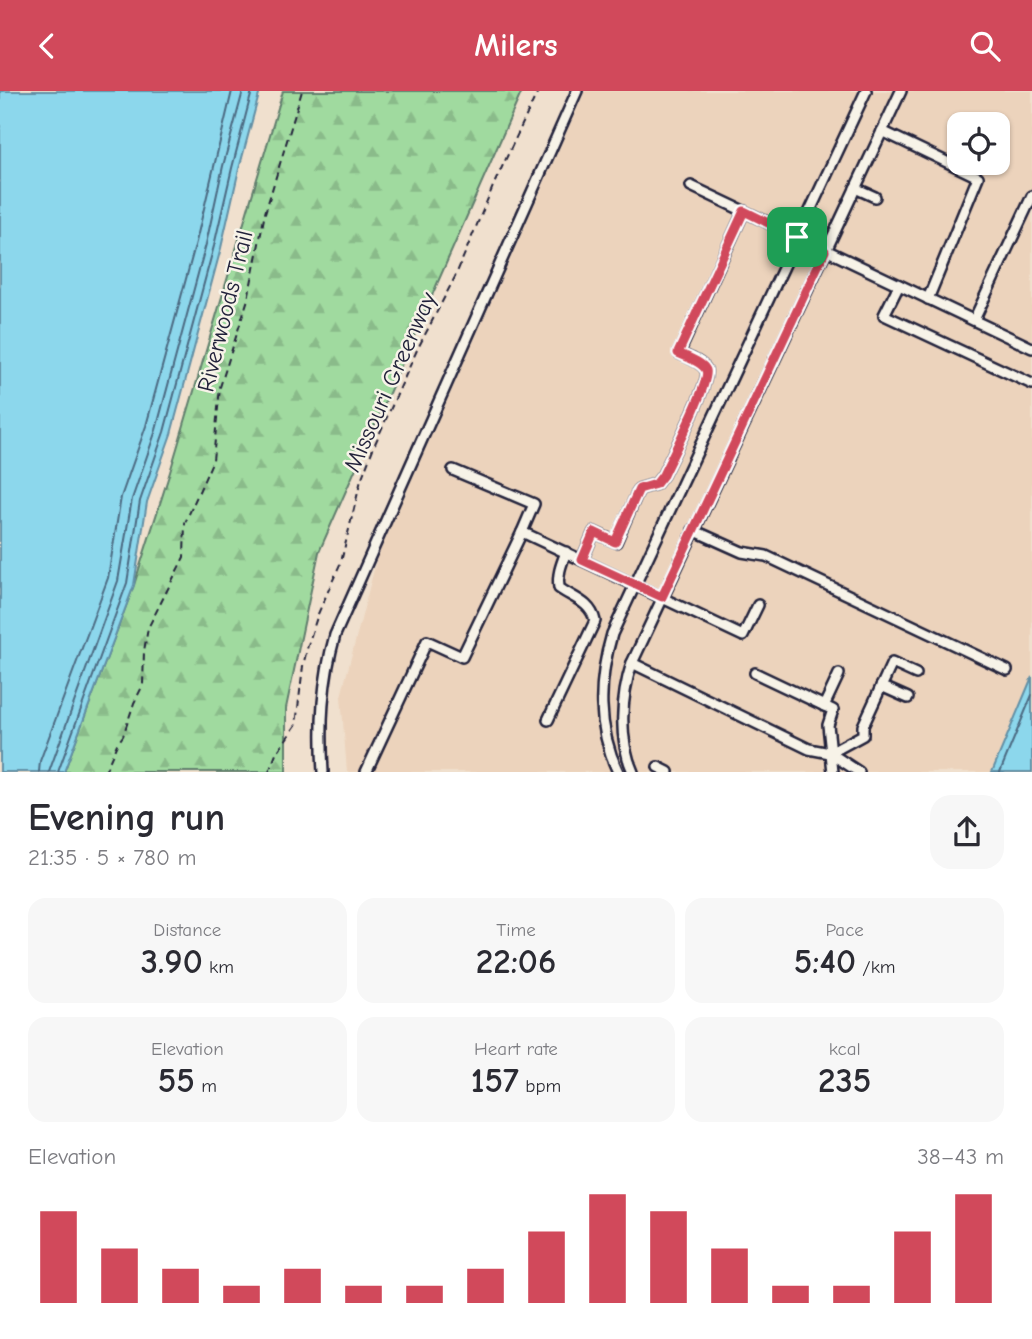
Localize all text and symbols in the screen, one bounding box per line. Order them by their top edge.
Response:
icon: back [28,27,66,65]
text: Milers [474,27,558,64]
icon: search [966,27,1004,65]
map controls [947,112,1010,175]
button: locate [947,112,1010,175]
pin [767,207,827,267]
icon: arrive [778,218,816,256]
street label: Riverwoods Trail [191,227,259,395]
street label: Missouri Greenway [338,287,442,476]
button: share [930,795,1004,869]
text: Evening run [28,796,225,840]
text: 21:35 · 5 × 780 m [28,844,197,871]
text: Distance [153,919,221,941]
text: Time [496,919,536,941]
text: Pace [825,919,864,941]
text: 3.90 [141,941,203,982]
text: 22:06 [476,941,556,982]
text: 5:40 [794,941,856,982]
text: km [203,956,234,978]
text: /km [856,956,896,978]
text: Elevation [151,1038,224,1060]
text: Heart rate [474,1038,558,1060]
text: kcal [829,1038,861,1060]
text: 55 [158,1060,195,1101]
text: 157 [471,1060,519,1101]
text: 235 [818,1060,871,1101]
text: m [195,1075,217,1097]
text: bpm [519,1075,561,1097]
text: Elevation [28,1143,116,1170]
text: 38–43 m [917,1143,1004,1170]

